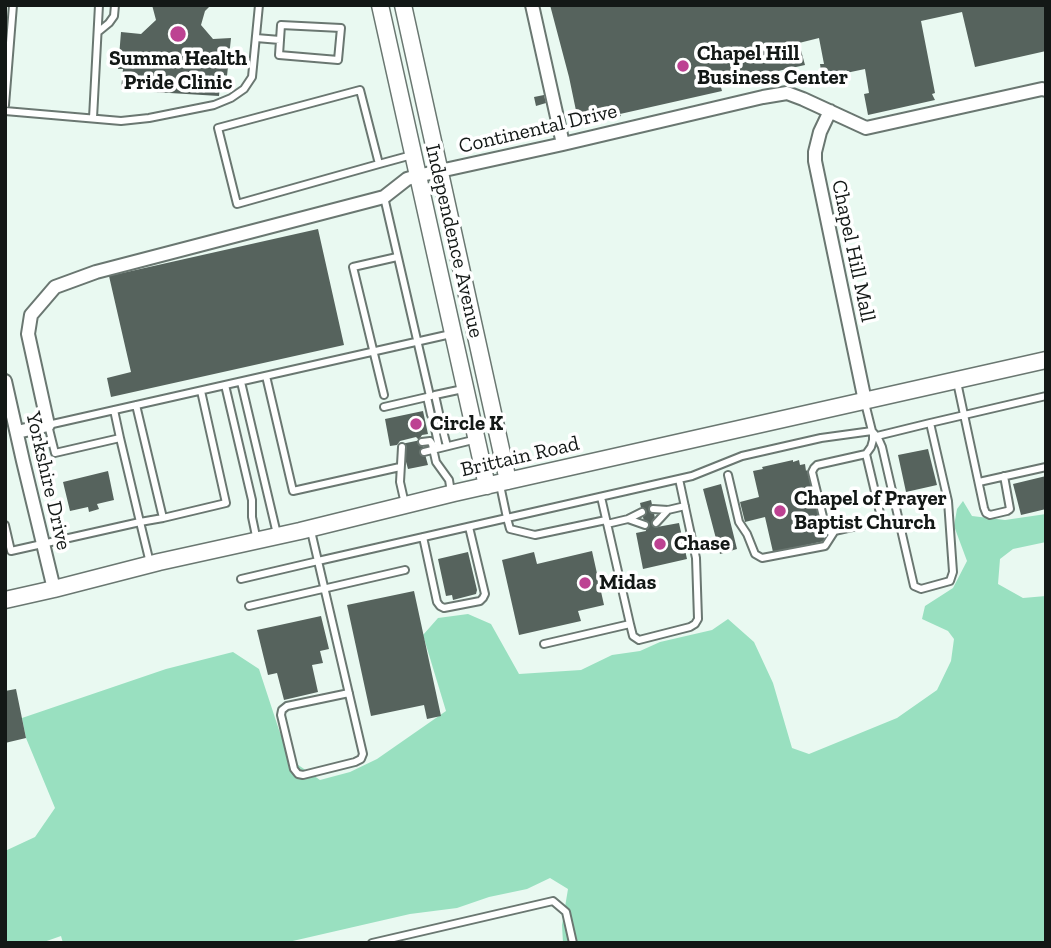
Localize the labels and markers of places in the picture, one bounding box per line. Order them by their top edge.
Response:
marker: Summa Health Pride Clinic [168,24,188,44]
place label: Chapel Hill Business Center [697,41,848,91]
place label: Summa Health Pride Clinic [109,46,247,96]
marker: Chapel Hill Business Center [675,58,691,74]
place label: Circle K [430,411,503,437]
marker: Circle K [408,416,424,432]
place label: Chapel of Prayer Baptist Church [794,486,947,536]
marker: Chapel of Prayer Baptist Church [772,503,788,519]
place label: Chase [674,531,730,557]
marker: Chase [652,536,668,552]
place label: Midas [599,570,656,596]
marker: Midas [577,575,593,591]

